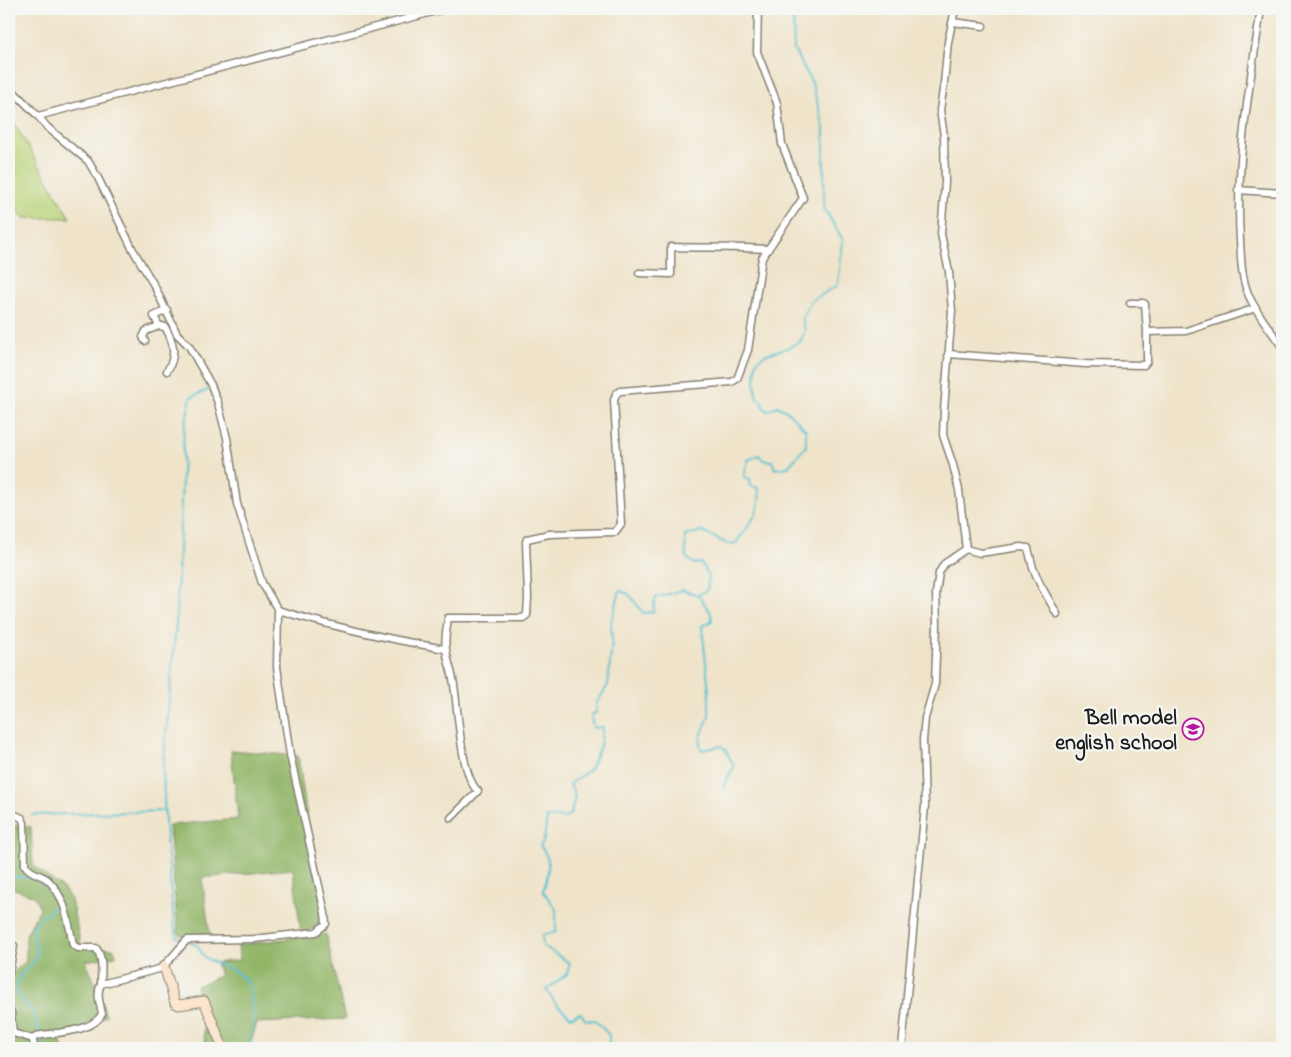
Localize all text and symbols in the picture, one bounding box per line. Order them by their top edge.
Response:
place label: Bell model english school [1055,703,1177,761]
school or university icon: Bell model english school [1181,717,1205,741]

